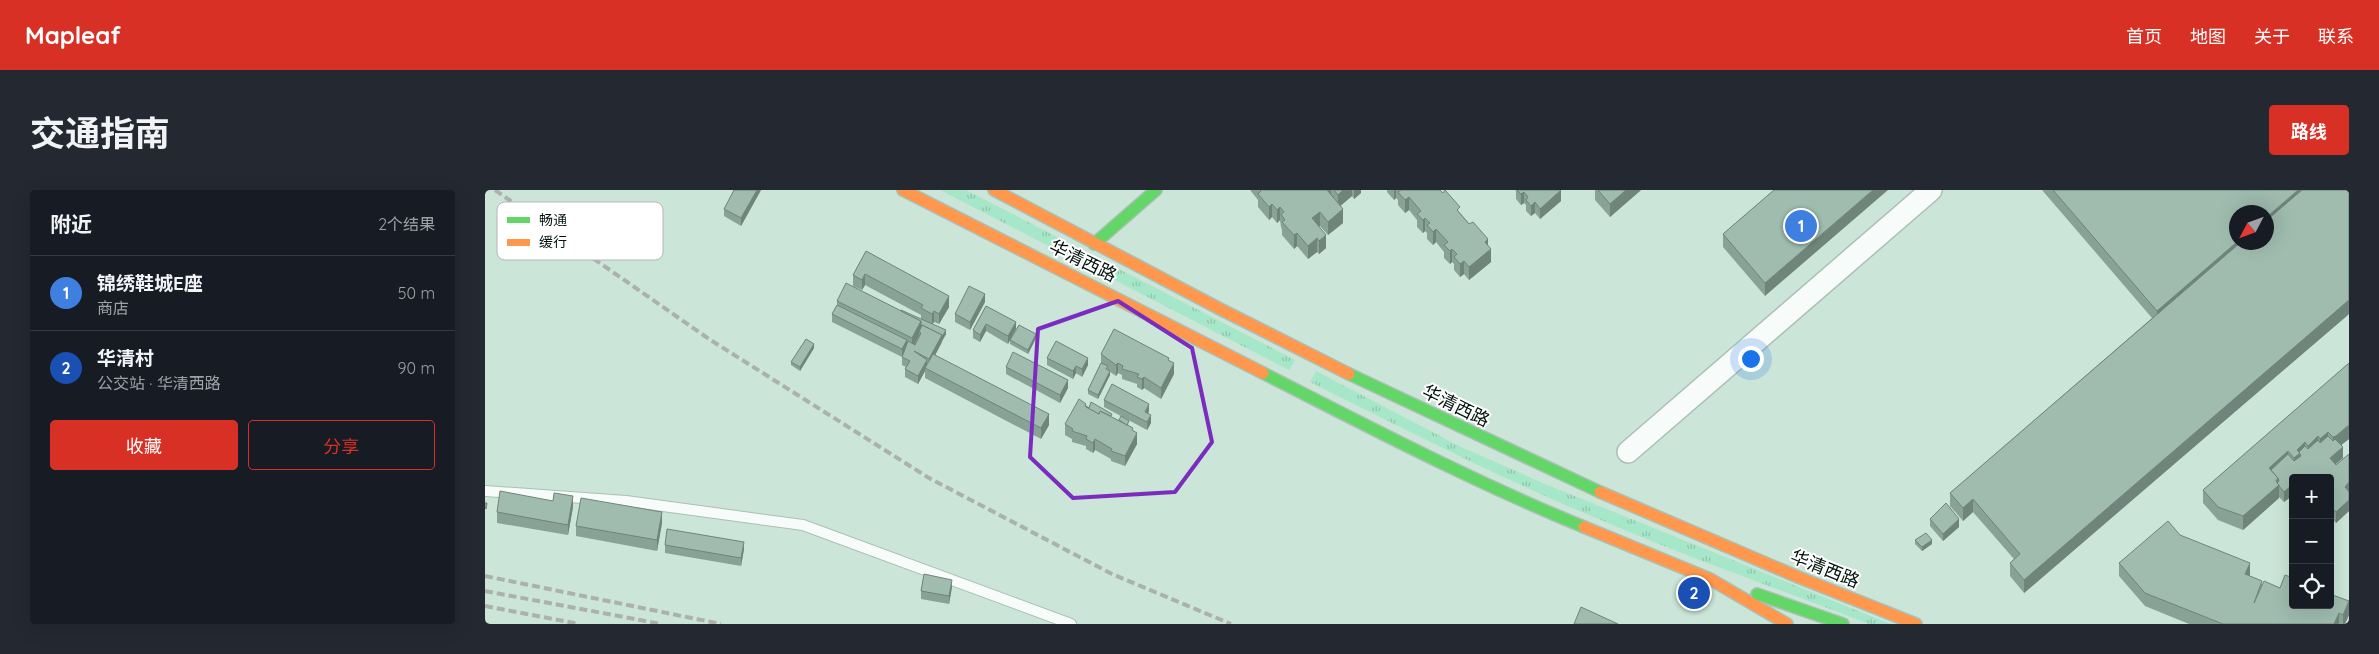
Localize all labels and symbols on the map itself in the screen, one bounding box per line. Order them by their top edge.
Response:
legend [497,202,663,260]
north arrow [2229,205,2274,250]
pin: 1 [1785,207,1817,245]
text: 畅通 [539,211,567,229]
text: 缓行 [539,233,567,251]
street label: 华清西路 [1046,234,1121,287]
your location [1738,346,1764,372]
street label: 华清西路 [1419,379,1494,432]
street label: 华清西路 [1788,544,1863,593]
pin: 2 [1678,574,1710,612]

